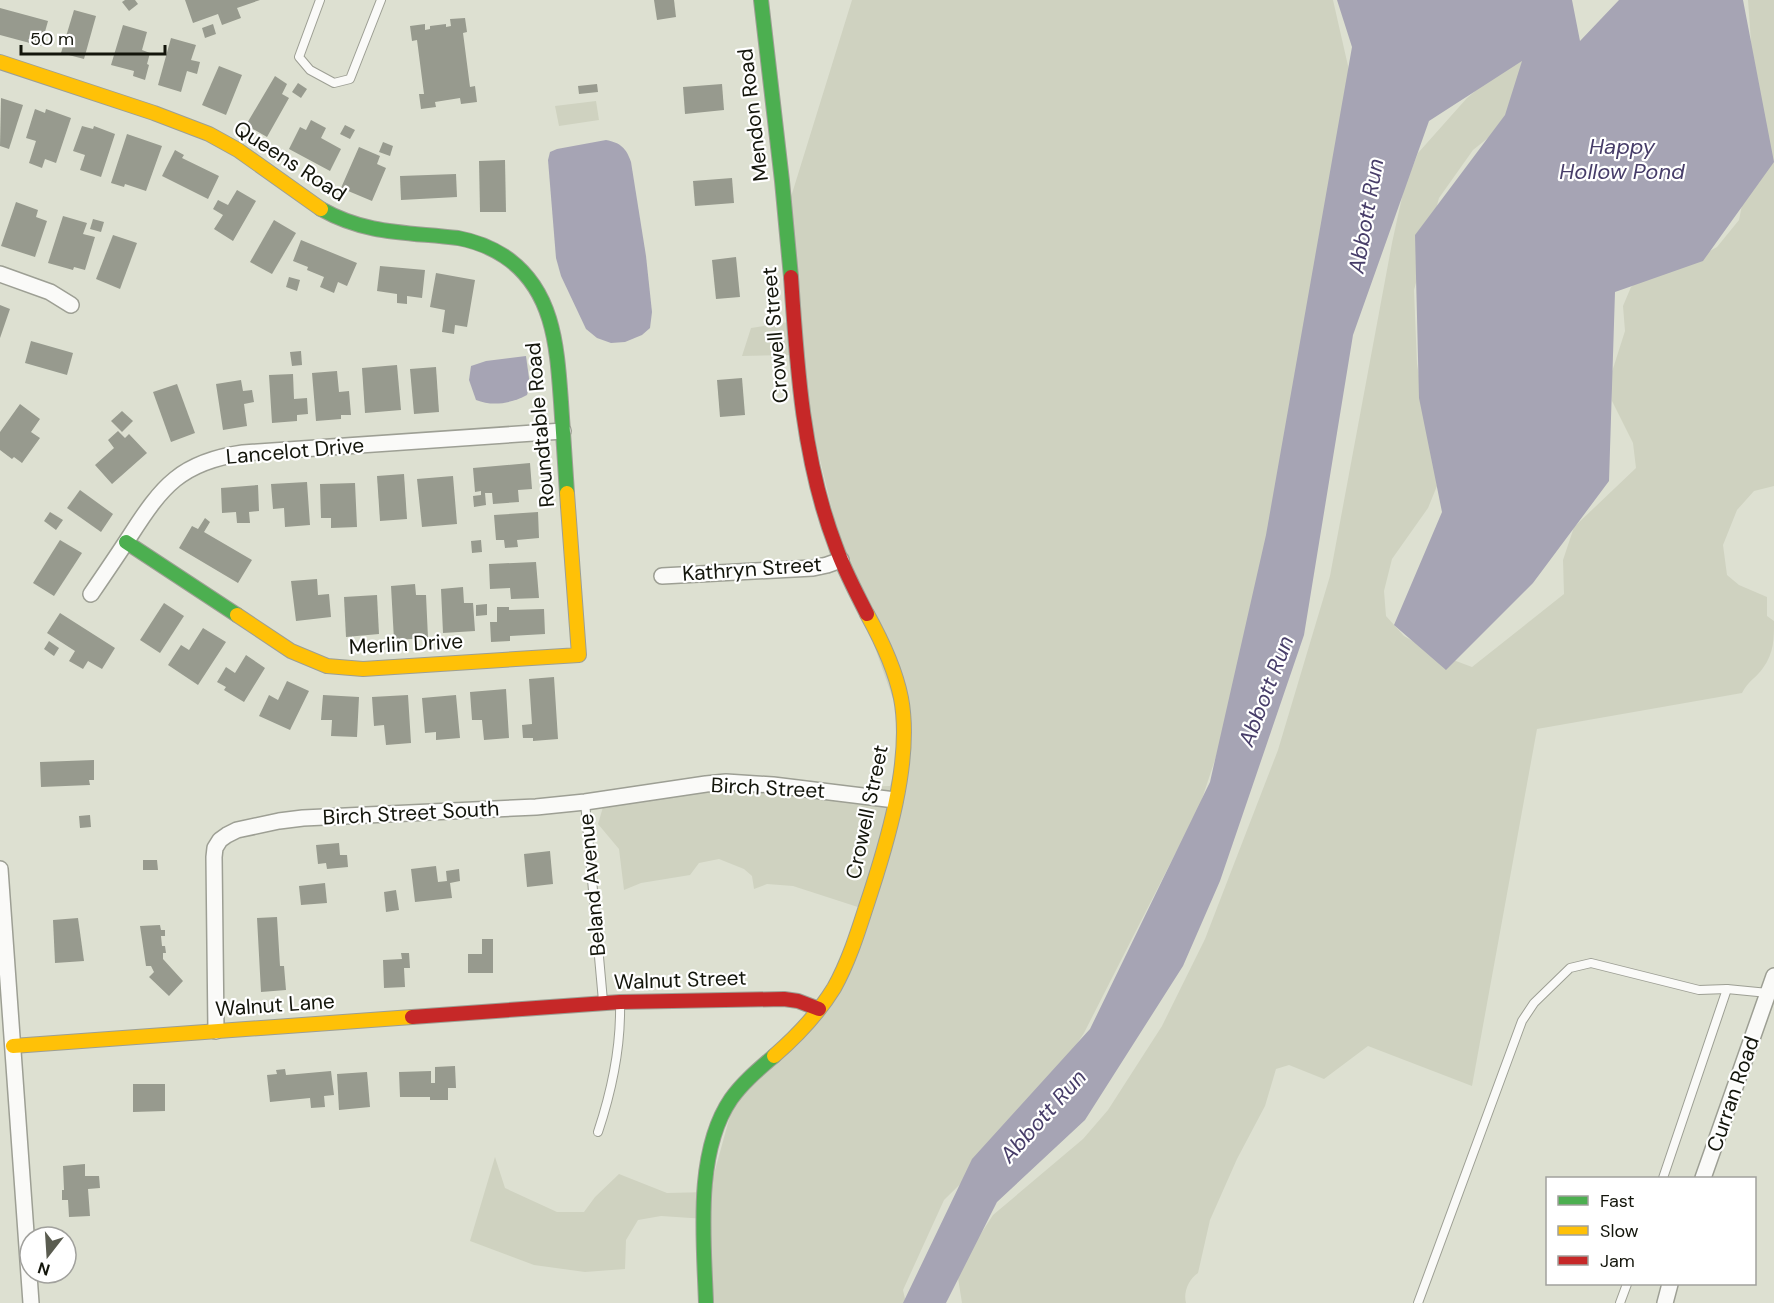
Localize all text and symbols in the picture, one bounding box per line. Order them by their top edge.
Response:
scale bar [21,18,165,56]
text: 50 m [30,27,74,51]
street label: Mendon Road [731,47,775,183]
street label: Queens Road [228,114,352,208]
water label: Happy Hollow Pond [1559,132,1685,186]
water label: Abbott Run [1341,156,1390,277]
street label: Crowell Street [755,266,795,404]
street label: Roundtable Road [519,341,561,509]
street label: Lancelot Drive [225,431,365,471]
street label: Kathryn Street [681,550,823,588]
street label: Merlin Drive [348,627,464,661]
water label: Abbott Run [1231,632,1300,751]
street label: Crowell Street [839,742,895,882]
street label: Birch Street [710,771,826,805]
street label: Birch Street South [322,794,500,832]
street label: Beland Avenue [572,813,612,957]
street label: Walnut Street [613,964,747,996]
street label: Walnut Lane [214,987,336,1023]
street label: Curran Road [1700,1032,1766,1156]
water label: Abbott Run [993,1063,1093,1170]
legend [1546,1177,1756,1285]
text: Fast [1600,1189,1635,1213]
text: Slow [1600,1219,1639,1243]
north arrow [18,1225,78,1285]
text: Jam [1600,1249,1635,1273]
text: N [35,1257,52,1281]

